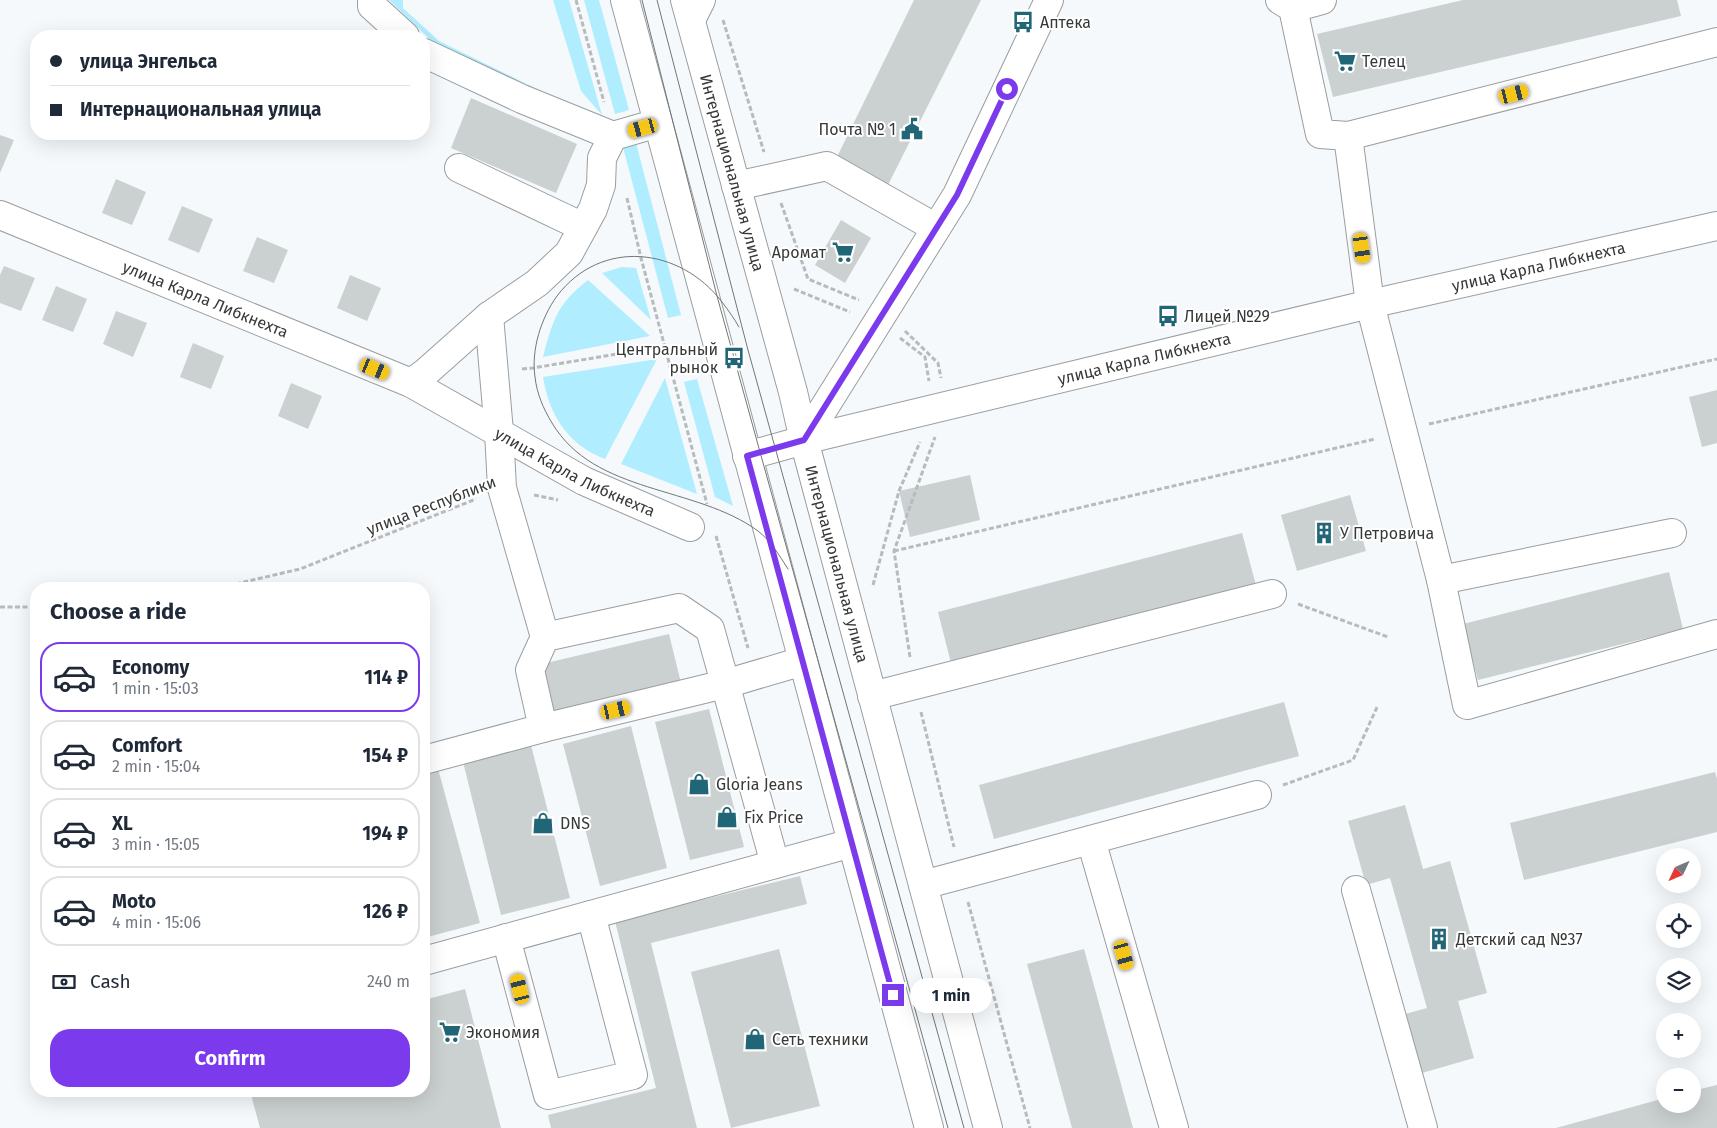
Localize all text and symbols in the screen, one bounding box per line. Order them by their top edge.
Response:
bus stop icon: Аптека [1010,9,1036,35]
place label: Аптека [1040,13,1091,32]
supermarket icon: Телец [1332,48,1358,74]
text: улица Энгельса [80,50,217,73]
place label: Телец [1362,52,1406,71]
street label: Интернациональная улица [696,72,768,273]
route start [996,78,1018,100]
car [1497,83,1530,105]
text: Интернациональная улица [80,98,321,121]
public building icon: Почта № 1 [899,116,925,142]
car [626,117,659,139]
place label: Почта № 1 [818,120,896,139]
car [1352,232,1371,264]
street label: улица Карла Либкнехта [1450,238,1627,295]
supermarket icon: Аромат [830,239,856,265]
place label: Аромат [772,243,827,262]
street label: улица Карла Либкнехта [120,257,291,342]
bus stop icon: Лицей №29 [1155,303,1181,329]
place label: Лицей №29 [1184,307,1270,326]
street label: улица Карла Либкнехта [1056,329,1233,389]
place label: Центральный рынок [616,340,719,377]
bus stop icon: Центральный рынок [721,345,747,371]
car [358,356,391,382]
street label: улица Карла Либкнехта [492,424,658,521]
street label: Интернациональная улица [801,463,872,665]
street label: улица Республики [364,472,499,539]
building icon: У Петровича [1311,520,1337,546]
place label: У Петровича [1340,524,1434,543]
text: Choose a ride [50,598,186,625]
icon: car [52,655,97,700]
text: Economy [112,656,189,679]
text: 114 ₽ [364,666,408,689]
text: 1 min · 15:03 [112,679,199,698]
car [599,699,632,721]
icon: car [52,733,97,778]
text: Comfort [112,734,182,757]
text: 154 ₽ [362,744,408,767]
text: 2 min · 15:04 [112,757,200,776]
shop icon: Gloria Jeans [686,771,712,797]
place label: Gloria Jeans [716,775,803,794]
shop icon: Fix Price [714,804,740,830]
place label: Fix Price [744,808,804,827]
shop icon: DNS [530,810,556,836]
icon: car [52,811,97,856]
text: XL [112,812,133,835]
place label: DNS [560,814,590,833]
text: 194 ₽ [362,822,408,845]
text: 3 min · 15:05 [112,835,200,854]
north arrow [1656,848,1701,892]
map controls [1656,848,1701,1113]
icon: car [52,889,97,934]
text: Moto [112,890,156,913]
text: 126 ₽ [363,900,408,923]
button: locate [1656,903,1701,948]
text: 4 min · 15:06 [112,913,201,932]
building icon: Детский сад №37 [1426,926,1452,952]
place label: Детский сад №37 [1455,930,1583,949]
car [1112,939,1135,971]
button: layers [1656,958,1701,1003]
icon: cash [50,968,78,996]
text: Cash [90,970,131,993]
text: 240 m [367,972,410,991]
car [509,973,530,1005]
callout: 1 min [910,978,993,1012]
route end [882,984,904,1006]
text: 1 min [932,986,970,1005]
button: + [1656,1013,1701,1058]
supermarket icon: Экономия [437,1019,463,1045]
place label: Экономия [466,1023,540,1042]
shop icon: Сеть техники [742,1026,768,1052]
button: Confirm [50,1029,410,1087]
place label: Сеть техники [772,1030,869,1049]
button: − [1656,1068,1701,1113]

